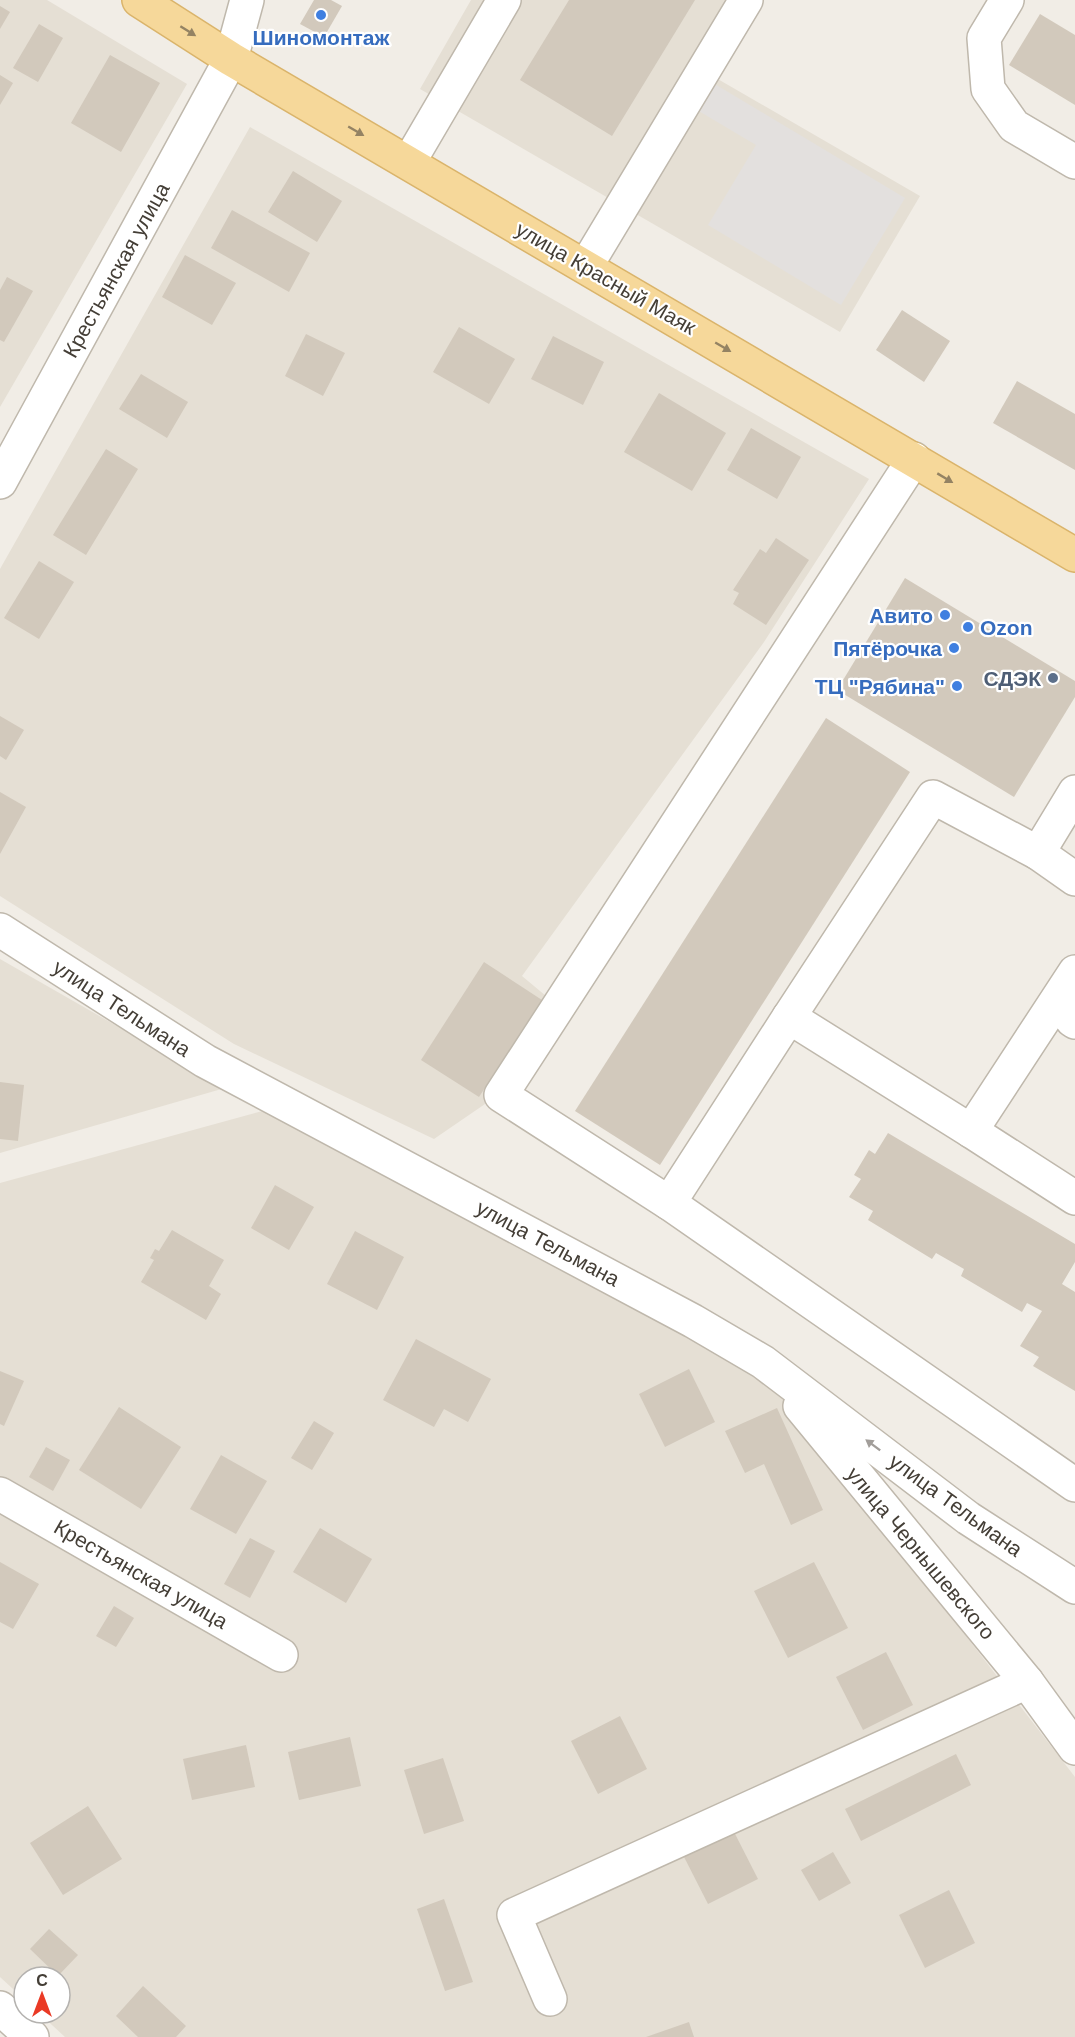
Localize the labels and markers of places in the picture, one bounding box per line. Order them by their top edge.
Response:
marker: Шиномонтаж [314,8,328,22]
place label: Шиномонтаж [253,26,391,49]
place label: Авито [869,604,933,627]
marker: Авито [938,608,952,622]
place label: Ozon [980,616,1033,639]
marker: Ozon [961,620,975,634]
place label: Пятёрочка [833,637,942,660]
marker: Пятёрочка [947,641,961,655]
place label: СДЭК [983,667,1041,690]
marker: СДЭК [1046,671,1060,685]
place label: ТЦ "Рябина" [815,675,945,698]
marker: ТЦ "Рябина" [950,679,964,693]

